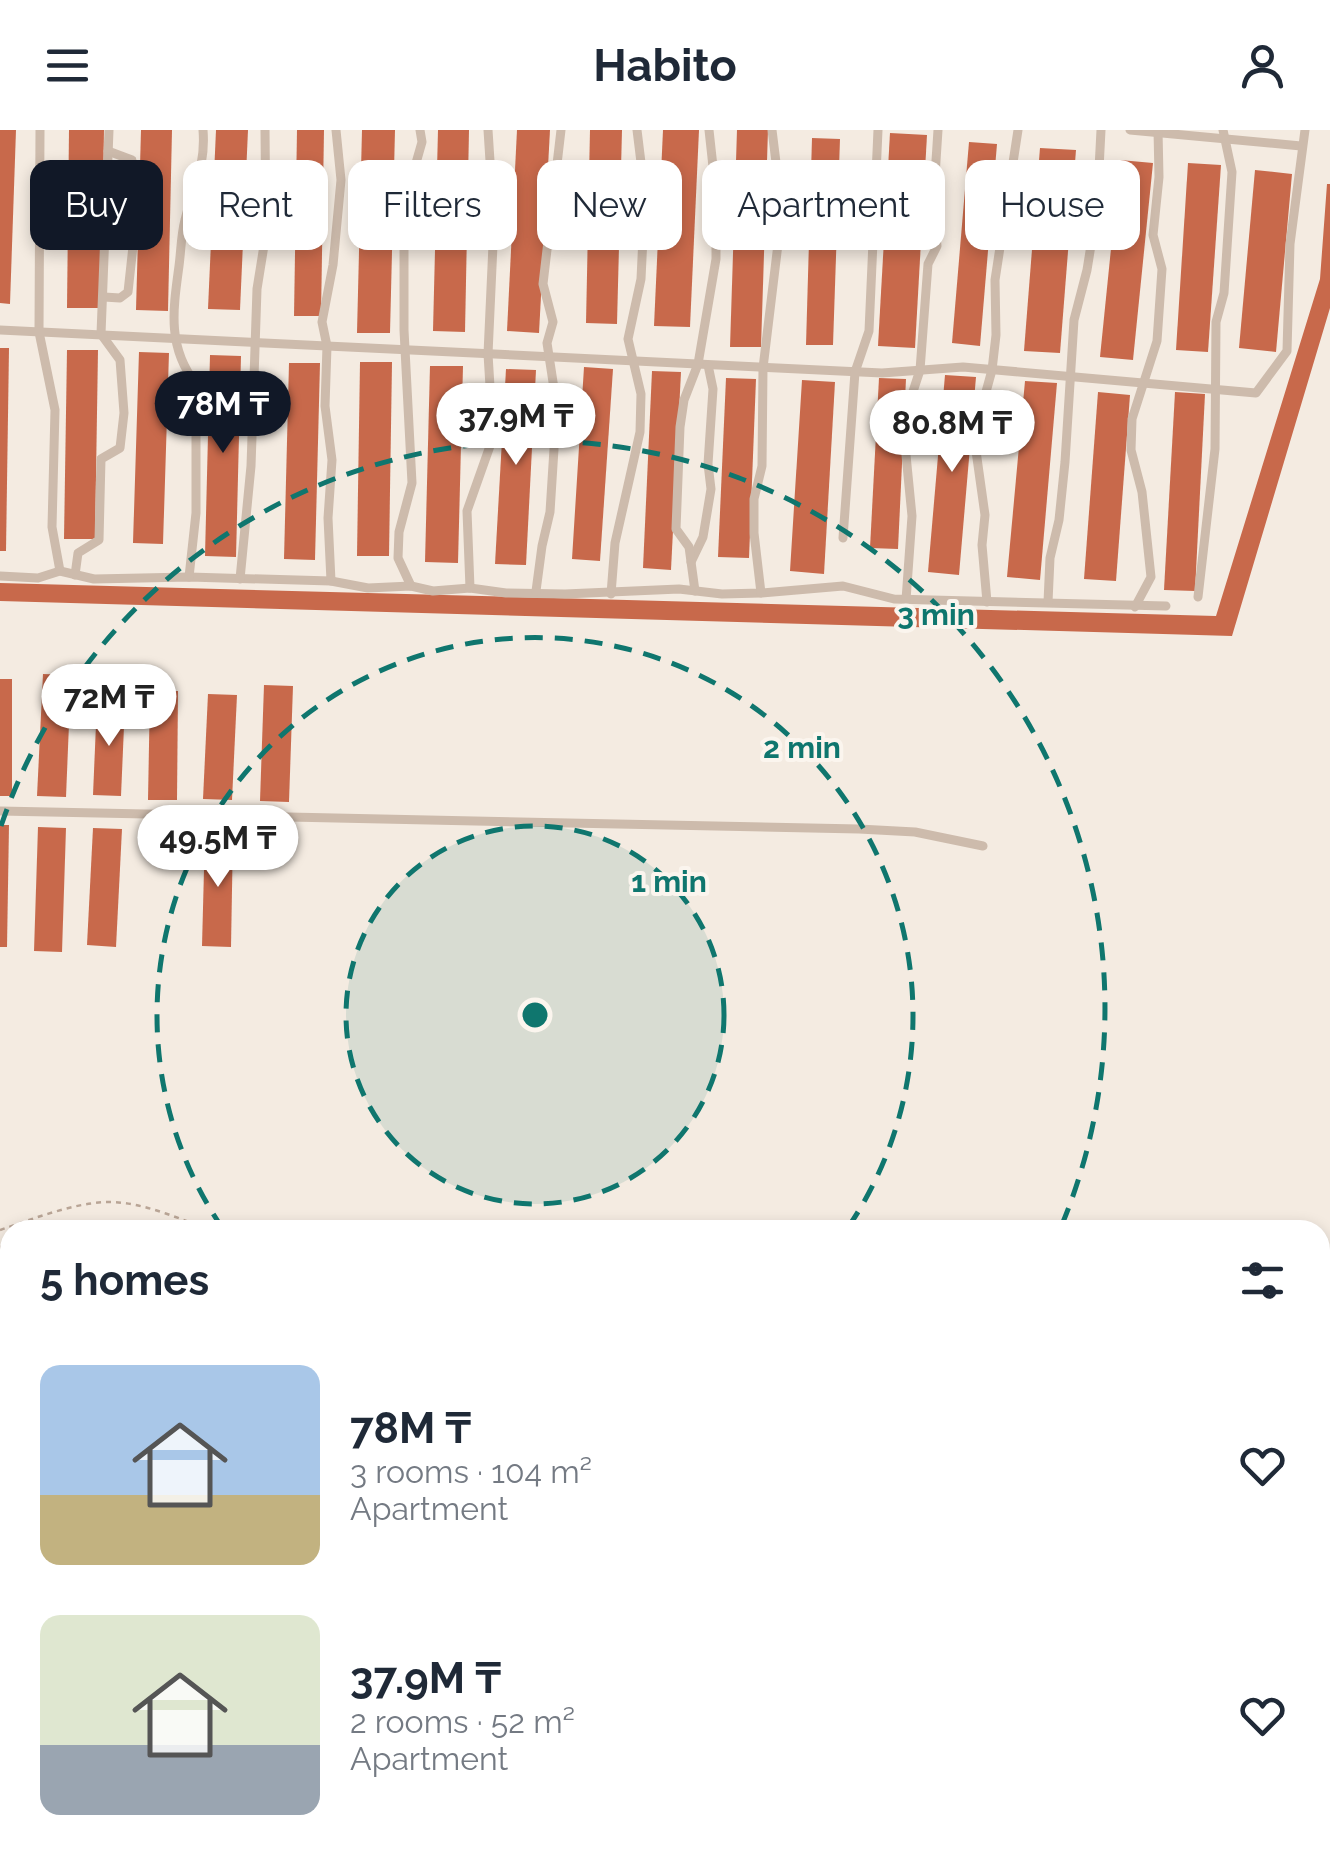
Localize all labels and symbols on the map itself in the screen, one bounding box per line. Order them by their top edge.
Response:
pin: 78M ₸ [153,371,293,456]
pin: 37.9M ₸ [424,383,608,468]
pin: 80.8M ₸ [860,390,1044,475]
text: 3 min [897,597,975,632]
pin: 72M ₸ [39,664,179,749]
text: 2 min [763,730,841,765]
pin: 49.5M ₸ [126,805,310,890]
text: 1 min [631,864,707,899]
centre of rings [517,997,553,1033]

